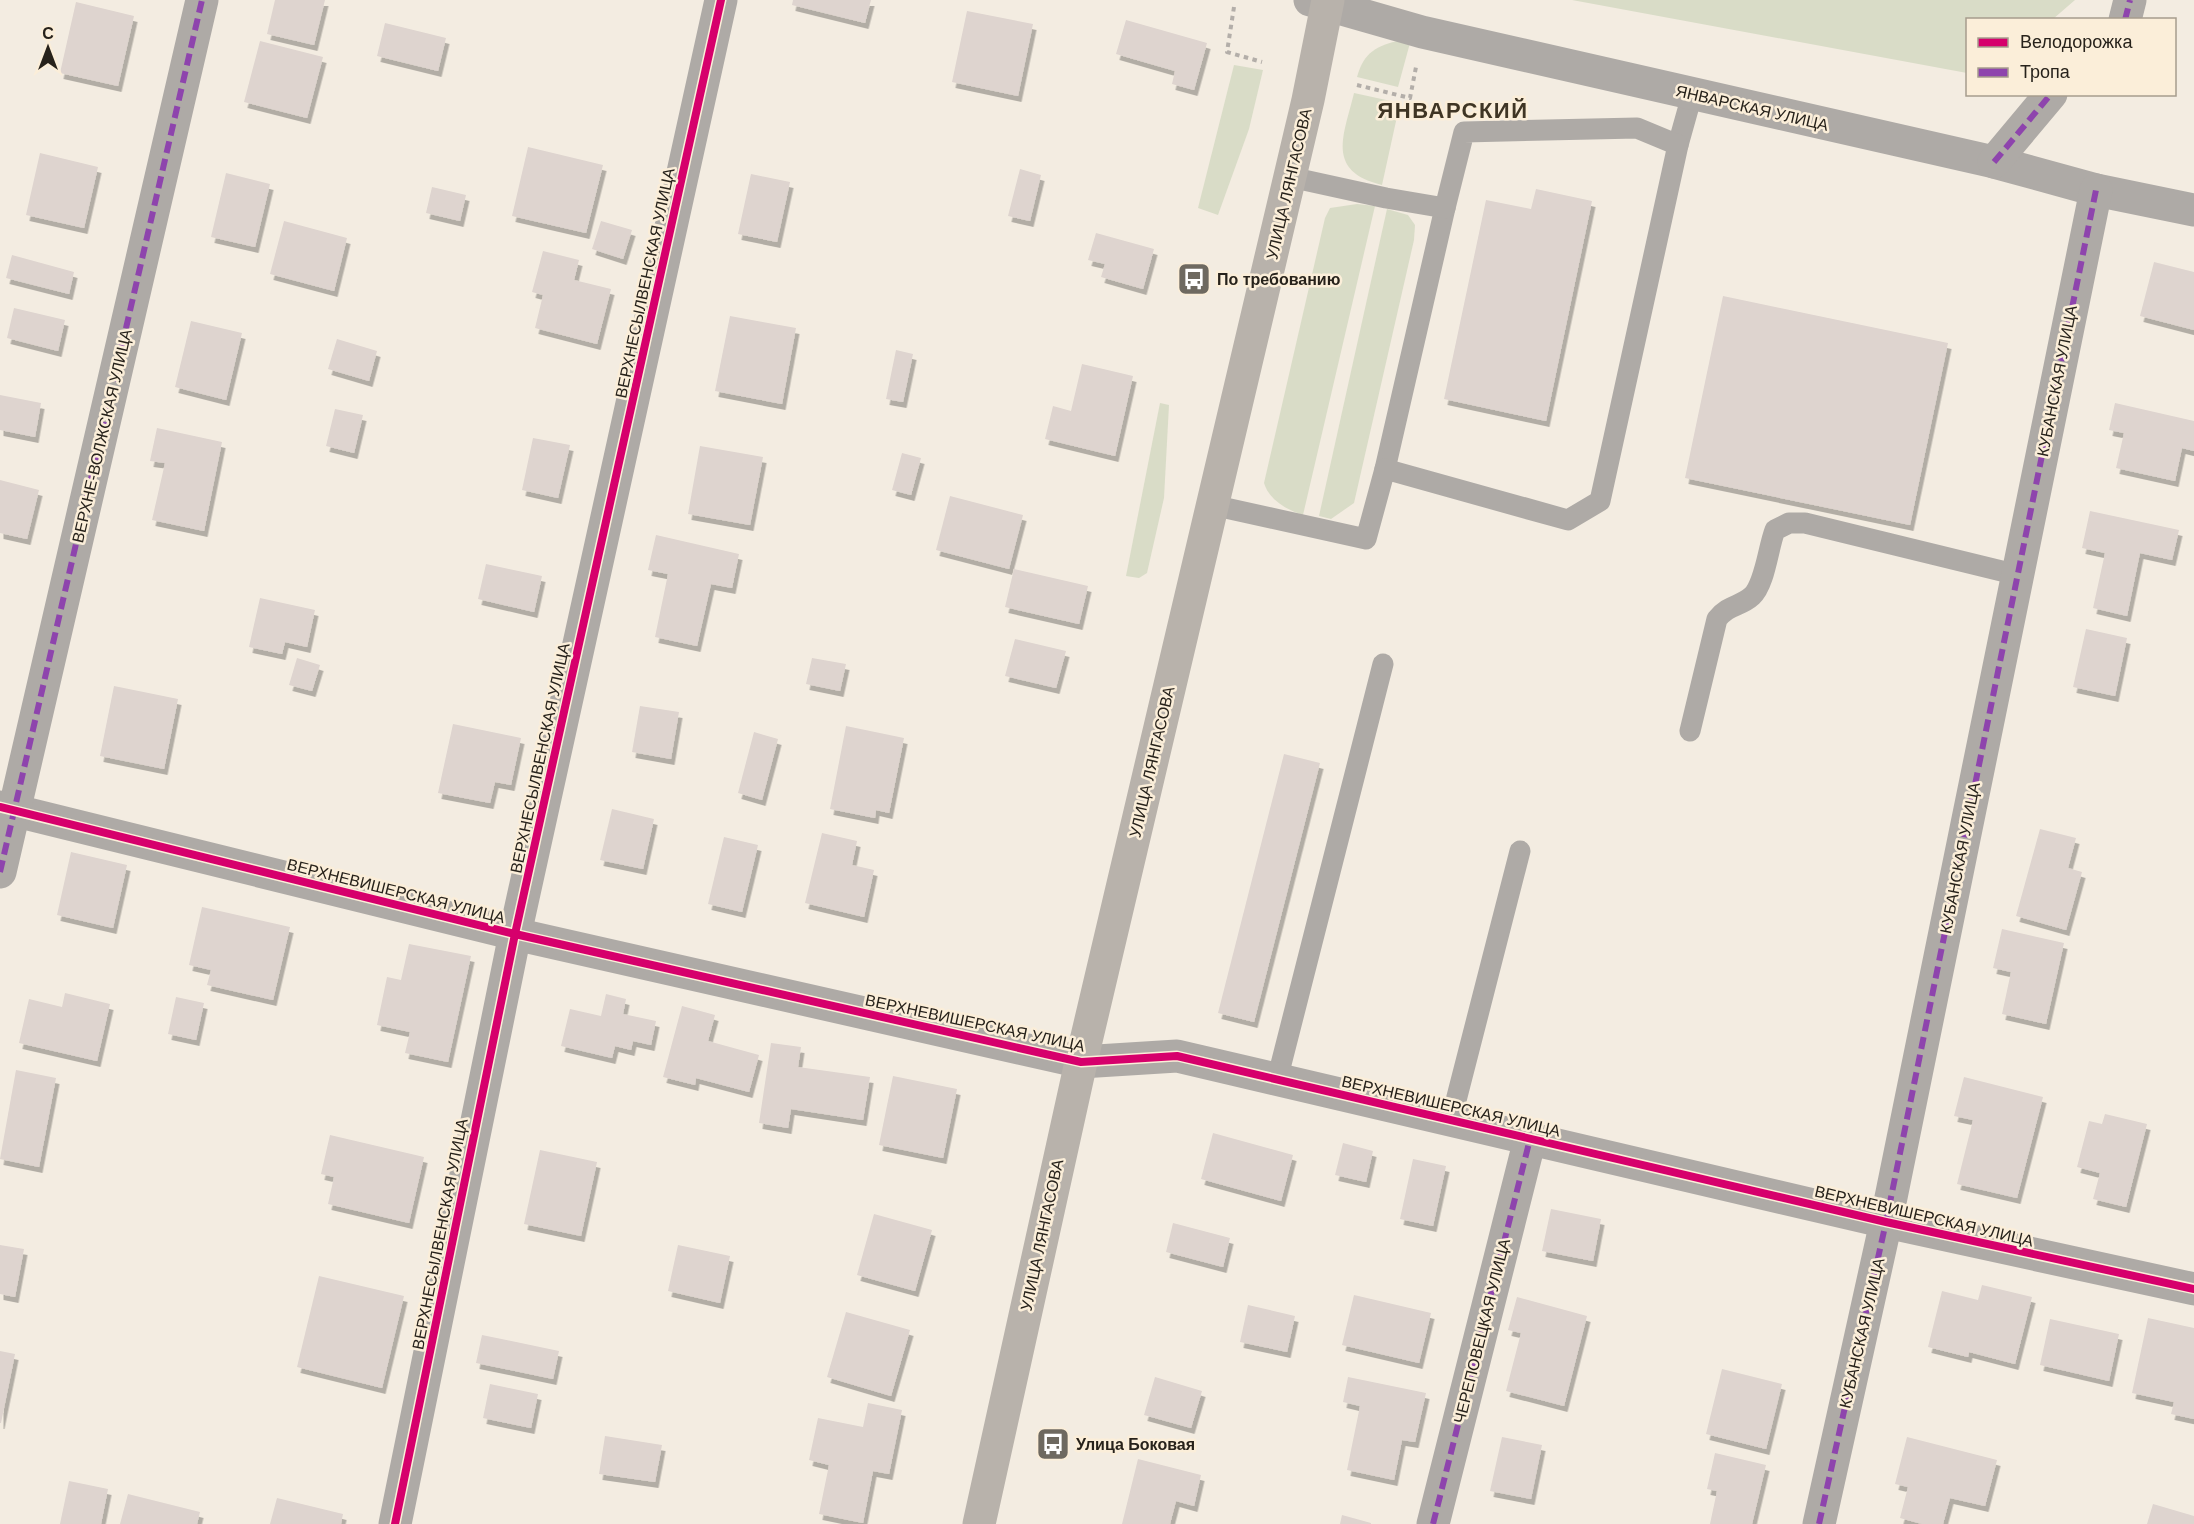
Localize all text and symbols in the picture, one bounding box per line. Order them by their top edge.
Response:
north arrow [18,18,78,78]
legend [1966,18,2176,96]
text: С [42,25,54,42]
text: Велодорожка [2020,32,2133,52]
text: Тропа [2020,62,2071,82]
street label: ЯНВАРСКАЯ УЛИЦА [1674,82,1830,134]
district label: ЯНВАРСКИЙ [1378,98,1528,123]
street label: УЛИЦА ЛЯНГАСОВА [1263,106,1315,261]
street label: ВЕРХНЕСЫЛВЕНСКАЯ УЛИЦА [612,166,678,400]
bus stop icon: По требованию [1176,261,1212,297]
place label: По требованию [1217,271,1341,288]
street label: КУБАНСКАЯ УЛИЦА [2034,304,2080,458]
street label: ВЕРХНЕ-ВОЛЖСКАЯ УЛИЦА [69,327,135,544]
street label: ВЕРХНЕСЫЛВЕНСКАЯ УЛИЦА [507,641,573,875]
street label: УЛИЦА ЛЯНГАСОВА [1126,684,1178,839]
street label: КУБАНСКАЯ УЛИЦА [1937,781,1983,935]
street label: ВЕРХНЕВИШЕРСКАЯ УЛИЦА [285,856,507,926]
street label: ВЕРХНЕВИШЕРСКАЯ УЛИЦА [864,991,1087,1055]
street label: ВЕРХНЕВИШЕРСКАЯ УЛИЦА [1340,1073,1562,1140]
street label: ВЕРХНЕСЫЛВЕНСКАЯ УЛИЦА [409,1117,471,1351]
street label: УЛИЦА ЛЯНГАСОВА [1018,1157,1066,1312]
street label: ВЕРХНЕВИШЕРСКАЯ УЛИЦА [1813,1183,2035,1250]
street label: ЧЕРЕПОВЕЦКАЯ УЛИЦА [1451,1236,1513,1425]
street label: КУБАНСКАЯ УЛИЦА [1836,1256,1888,1410]
bus stop icon: Улица Боковая [1035,1426,1071,1462]
place label: Улица Боковая [1076,1436,1195,1453]

